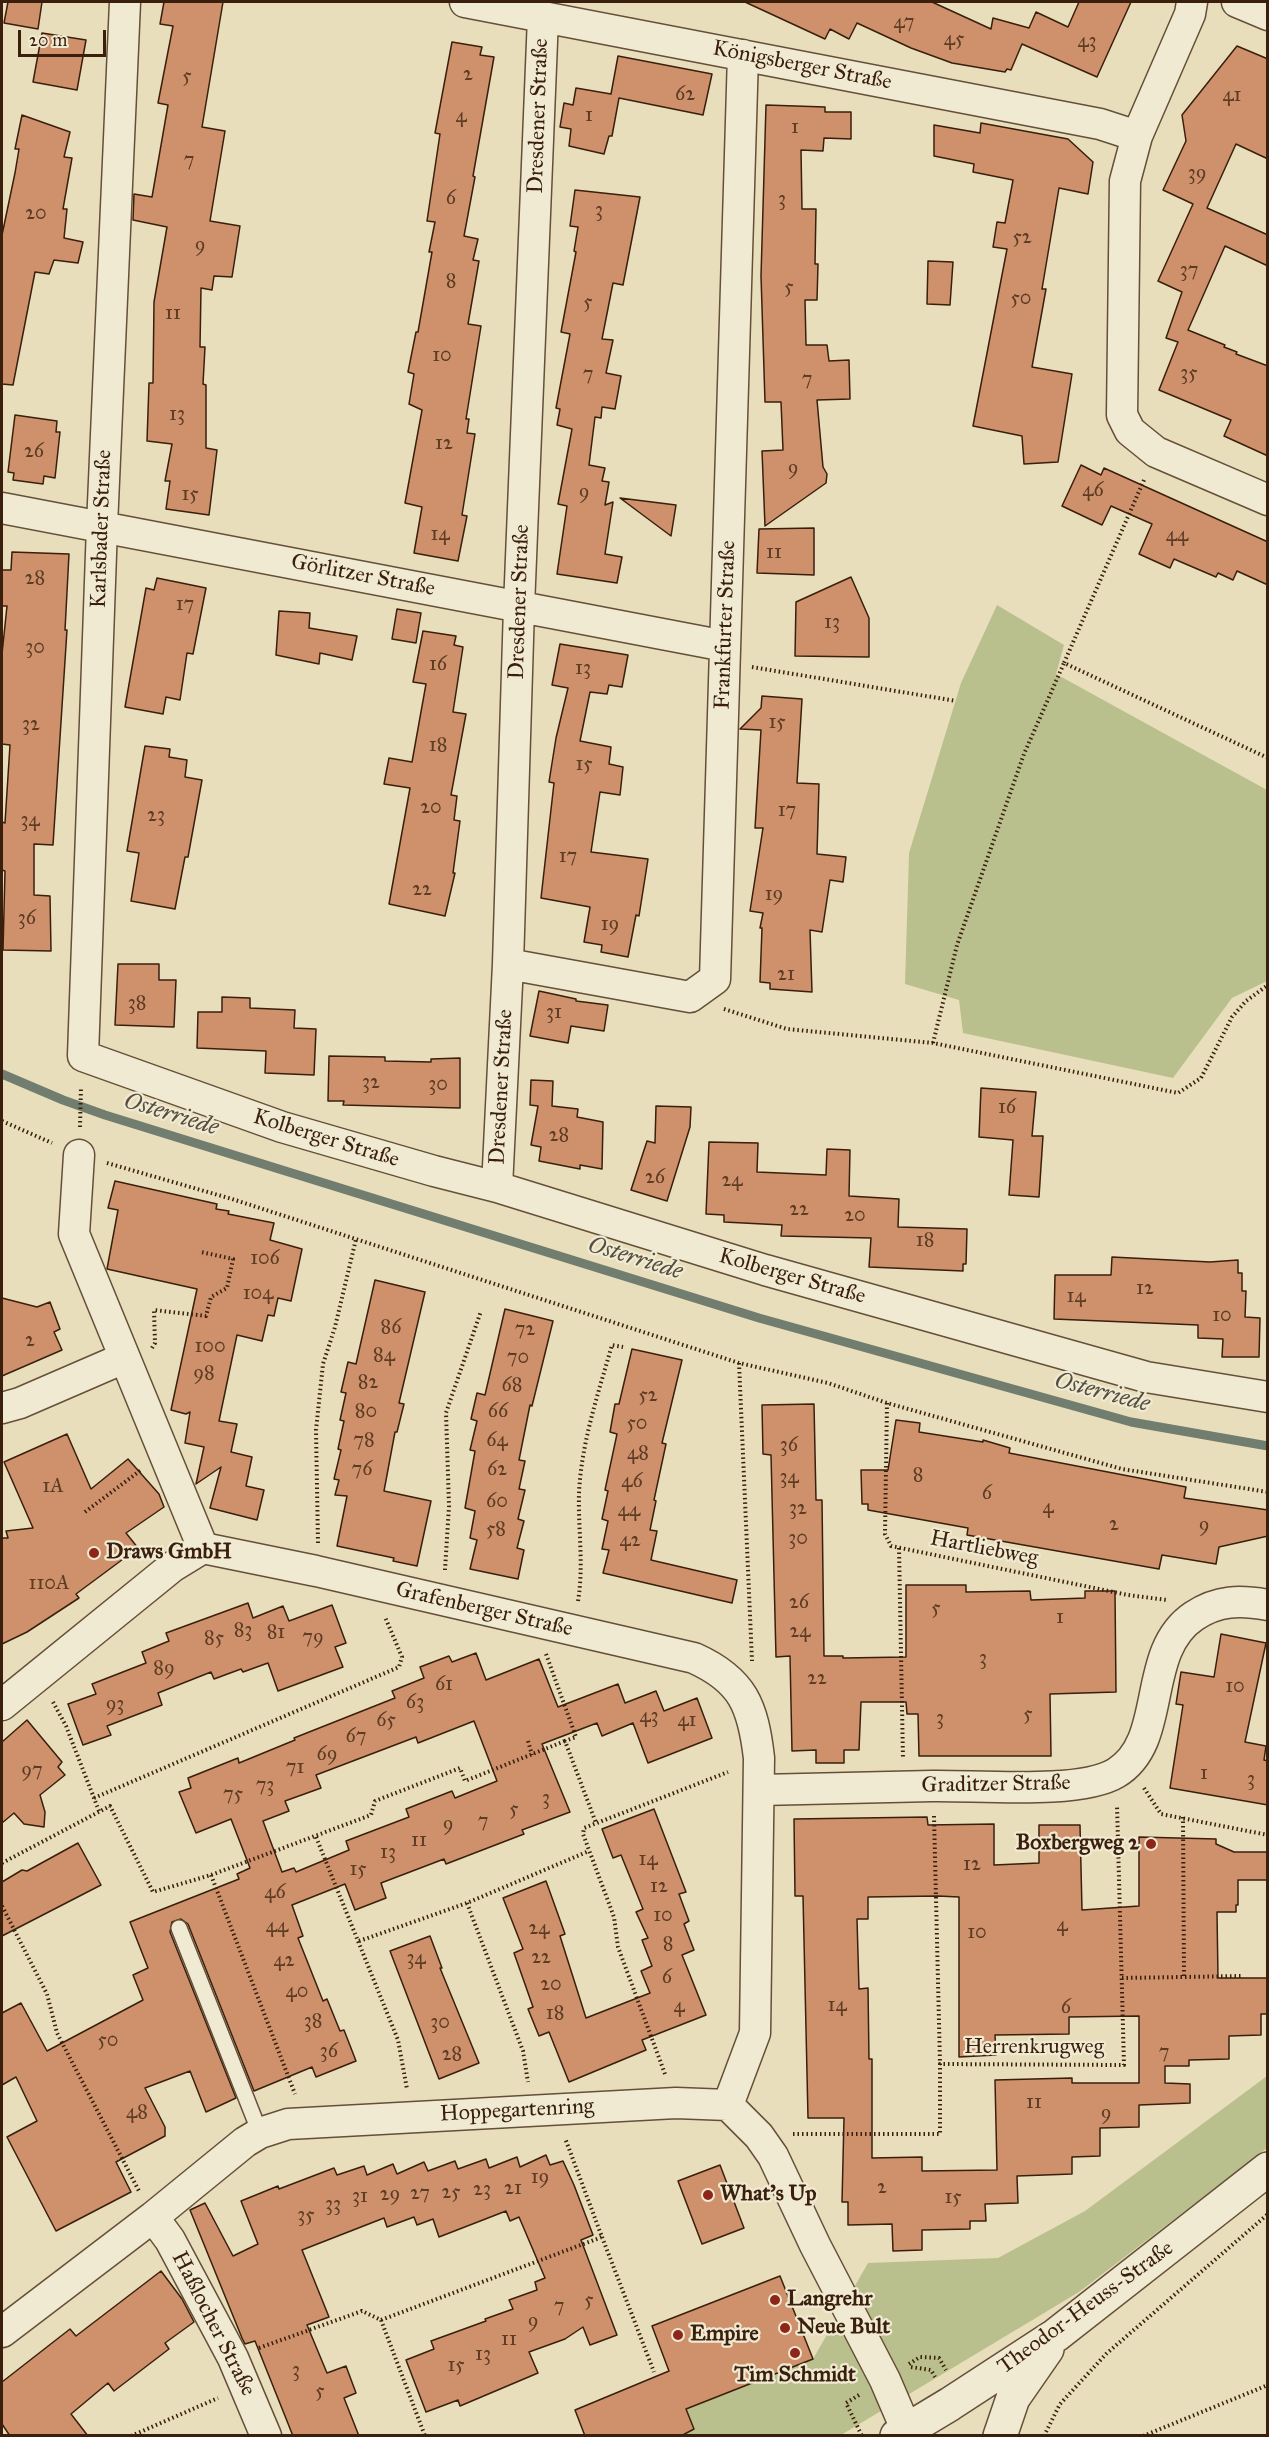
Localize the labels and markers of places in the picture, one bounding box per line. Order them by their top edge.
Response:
place label: Draws GmbH [106,1540,232,1566]
marker: Draws GmbH [87,1546,101,1560]
place label: Boxbergweg 2 [1016,1831,1139,1857]
marker: Boxbergweg 2 [1144,1837,1158,1851]
place label: What's Up [720,2182,816,2208]
marker: What's Up [701,2188,715,2202]
place label: Langrehr [787,2287,872,2313]
marker: Langrehr [768,2293,782,2307]
place label: Neue Bult [797,2315,890,2341]
marker: Neue Bult [778,2321,792,2335]
place label: Empire [690,2322,759,2348]
marker: Empire [671,2328,685,2342]
marker: Tim Schmidt [788,2346,802,2360]
place label: Tim Schmidt [734,2363,856,2389]

